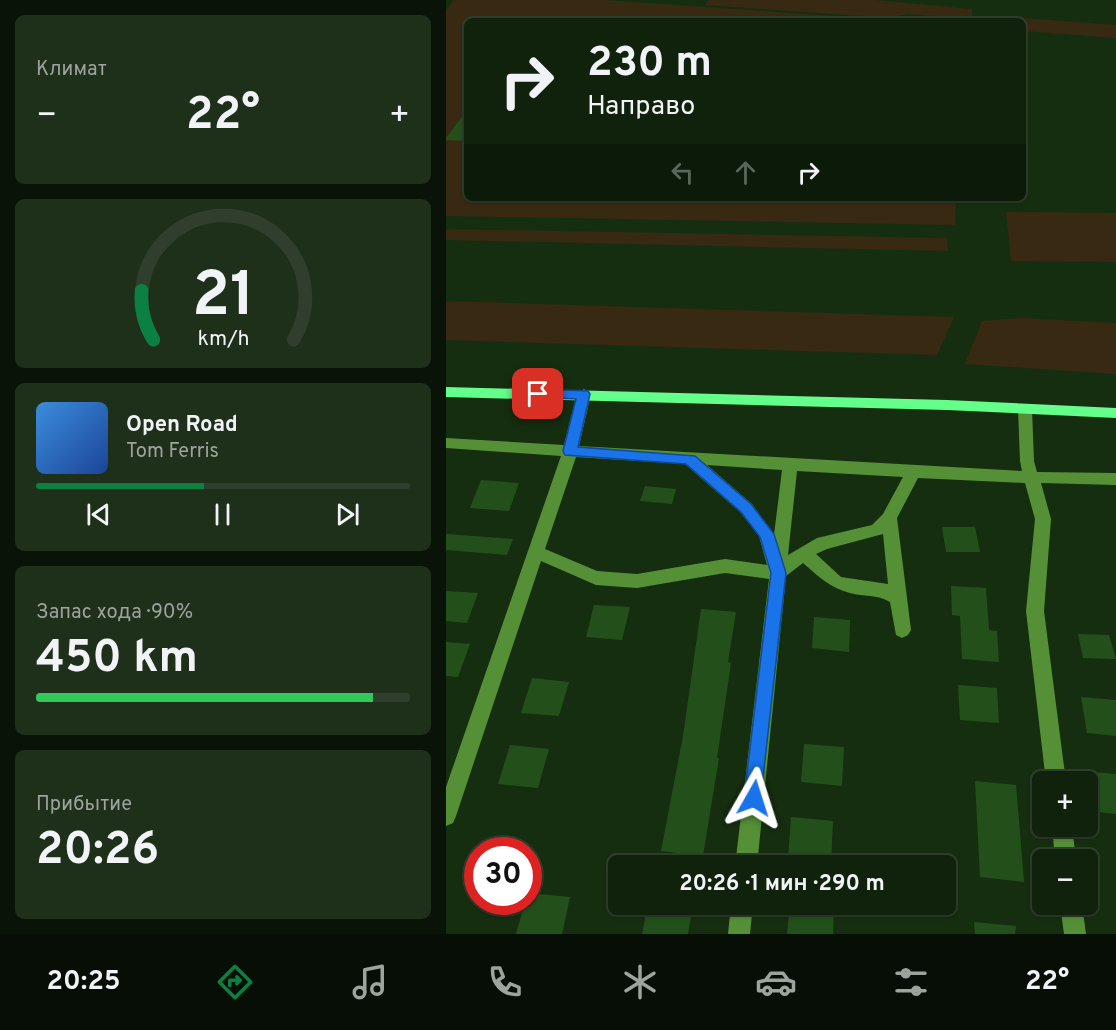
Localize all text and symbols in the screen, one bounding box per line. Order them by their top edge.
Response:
text: 230 m [587,38,712,91]
icon: right [488,42,566,120]
text: Климат [36,57,107,83]
text: 22° [186,88,260,145]
text: Направо [587,90,695,124]
text: − [36,96,57,138]
text: + [389,96,410,138]
icon: left [666,156,699,189]
icon: ahead [729,156,762,189]
icon: right [792,156,825,189]
text: 21 [191,259,255,338]
text: km/h [197,327,249,354]
pin [512,368,563,419]
icon: arrive [521,377,554,410]
text: Open Road [126,412,238,439]
text: Tom Ferris [126,439,219,465]
icon: previous [82,498,115,531]
icon: pause [206,498,239,531]
icon: next [331,498,364,531]
text: Запас хода · 90% [36,600,193,626]
text: 450 km [36,631,198,688]
position arrow [722,766,786,830]
map controls [1032,771,1098,915]
button: + [1032,771,1098,837]
text: Прибытие [36,792,132,818]
text: 20:26 [36,823,159,880]
speed limit sign: 30 [464,837,542,915]
button: − [1032,849,1098,915]
text: 20:26 · 1 мин · 290 m [679,871,885,898]
icon: directions [214,961,256,1003]
icon: music [349,961,391,1003]
icon: phone [484,961,526,1003]
icon: climate [619,961,661,1003]
icon: car [755,961,797,1003]
icon: filters [890,961,932,1003]
text: 20:25 [47,965,120,999]
text: 22° [1025,965,1069,999]

